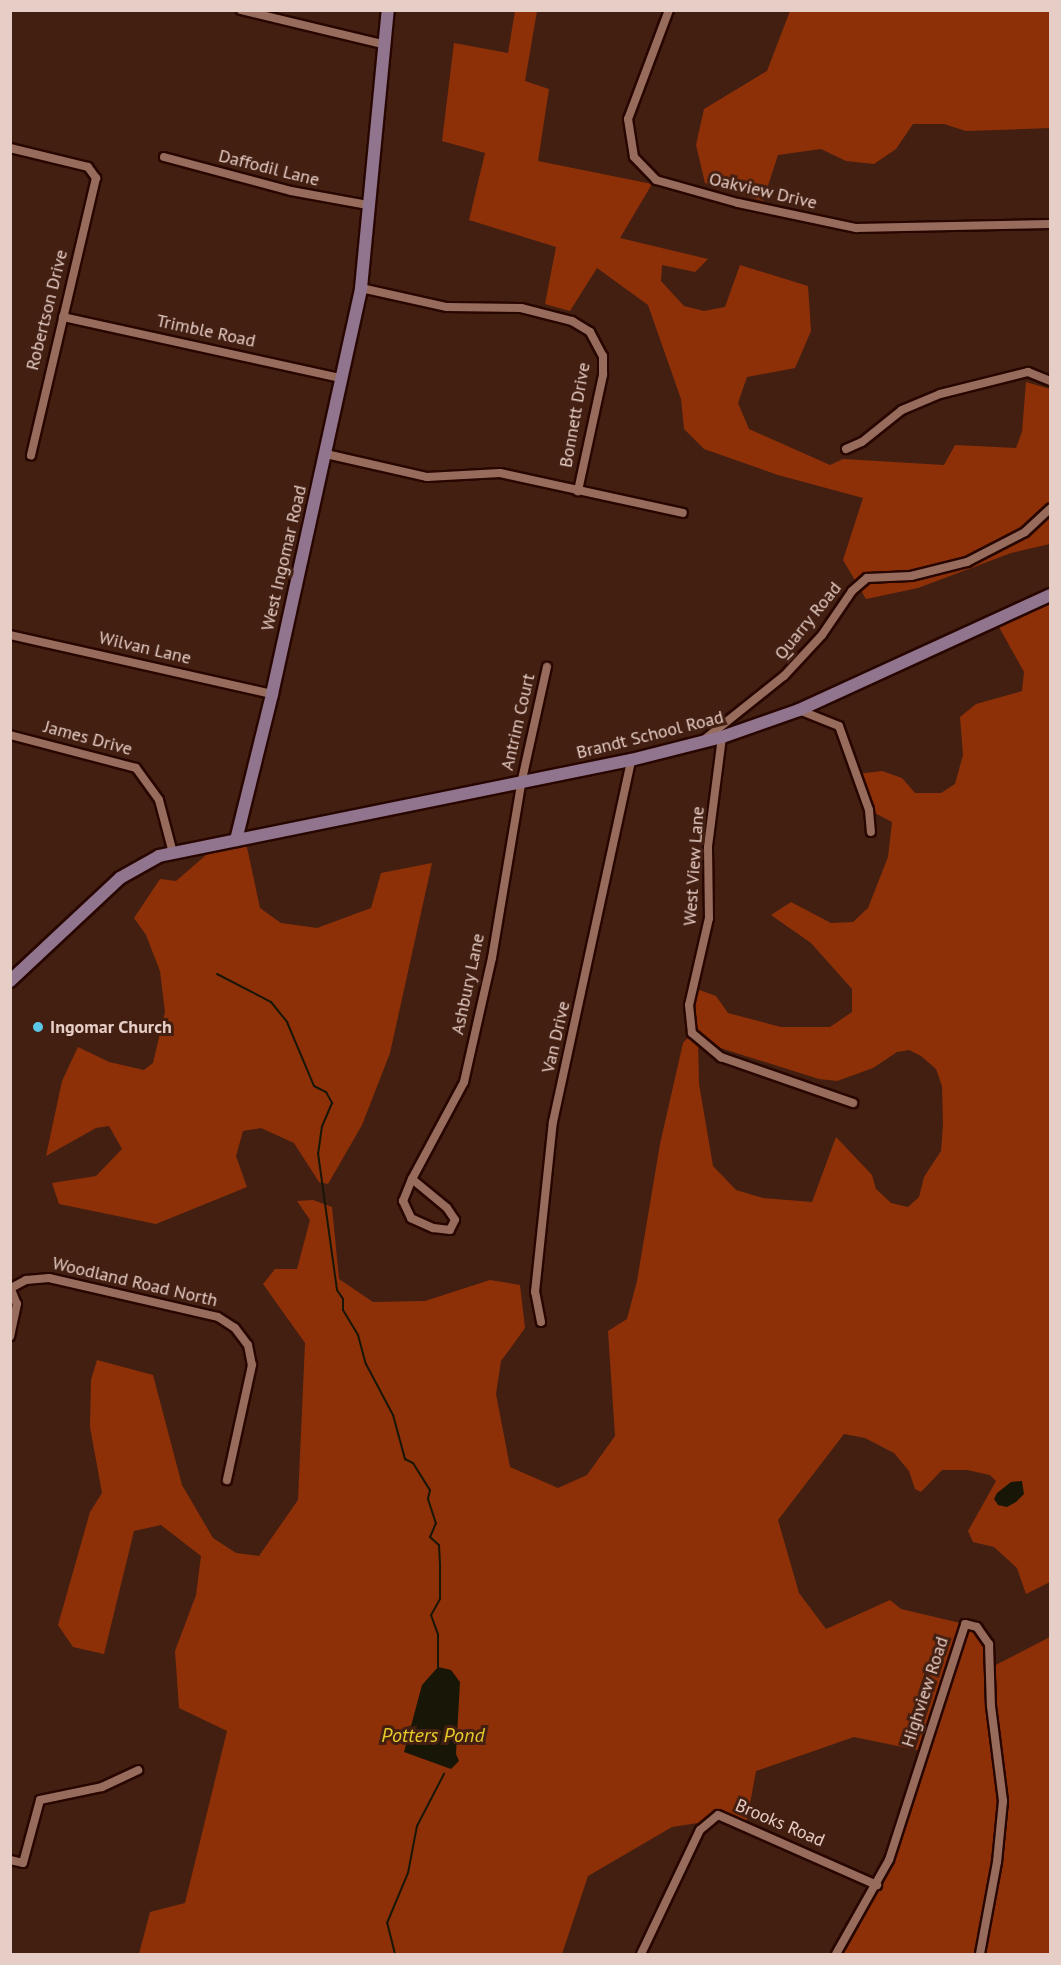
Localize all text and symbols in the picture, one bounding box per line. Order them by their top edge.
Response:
street label: Daffodil Lane [216,145,322,191]
street label: Oakview Drive [707,168,819,214]
street label: Robertson Drive [22,248,72,372]
street label: Trimble Road [155,310,257,352]
street label: Bonnett Drive [555,361,595,469]
street label: West Ingomar Road [257,483,311,633]
street label: Quarry Road [770,577,846,665]
street label: Wilvan Lane [97,627,193,669]
street label: Antrim Court [496,672,540,772]
street label: Brandt School Road [574,706,726,764]
street label: James Drive [41,716,135,760]
street label: West View Lane [679,805,709,927]
street label: Ashbury Lane [447,931,489,1037]
street label: Van Drive [537,999,575,1075]
place label: Ingomar Church [50,1016,172,1038]
marker: Ingomar Church [31,1020,45,1034]
street label: Woodland Road North [50,1252,220,1312]
street label: Highview Road [897,1634,953,1750]
water label: Potters Pond [381,1723,485,1747]
street label: Brooks Road [732,1794,828,1852]

